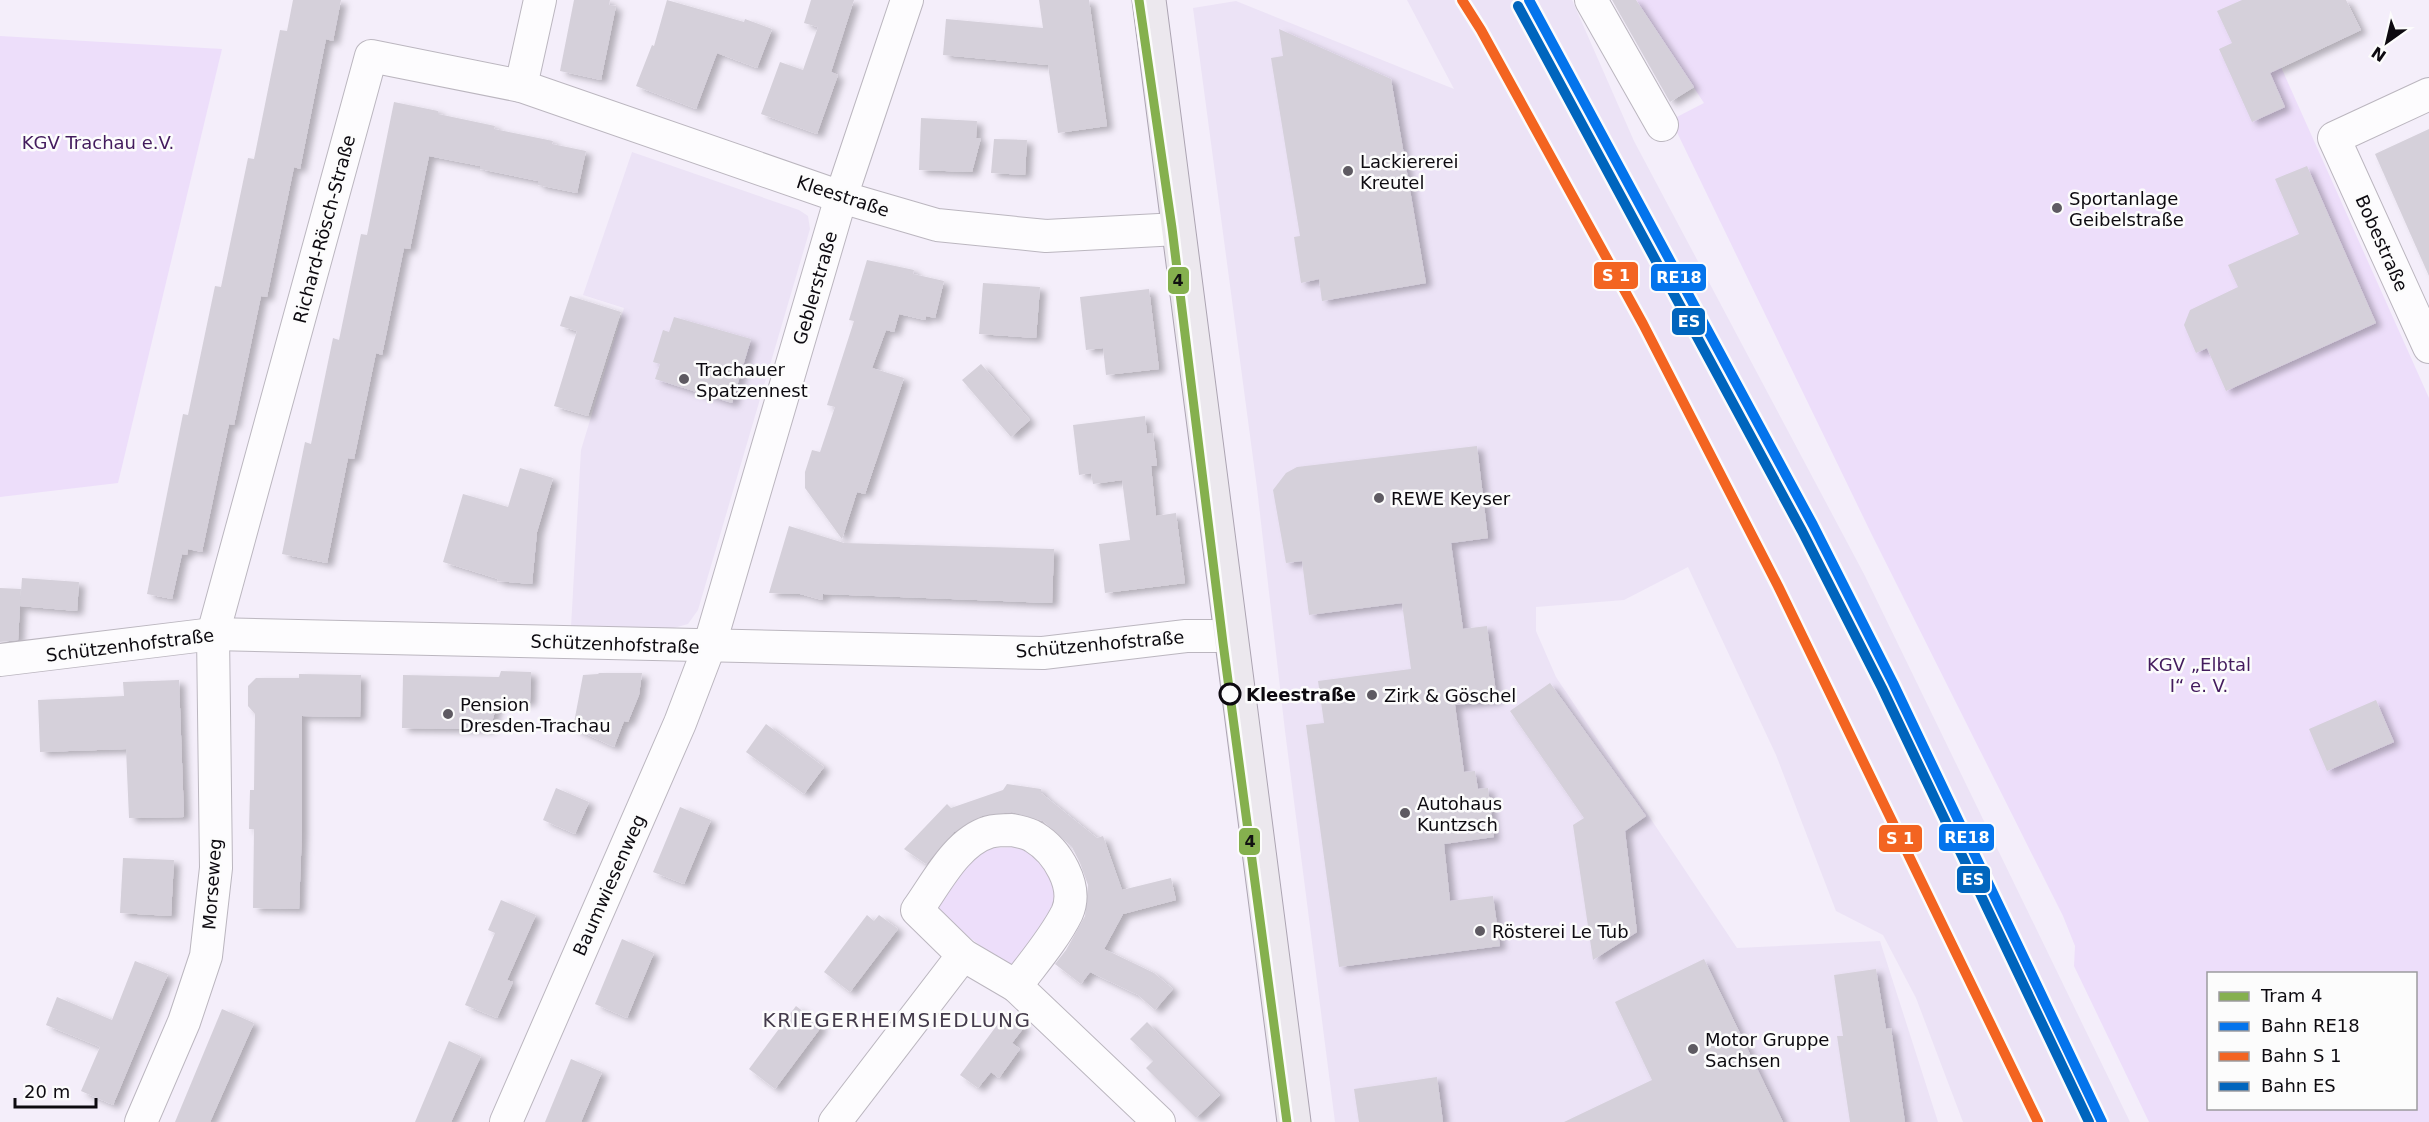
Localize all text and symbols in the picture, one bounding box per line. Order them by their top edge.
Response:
north arrow [2357,12,2417,72]
text: N [2368,42,2390,66]
park label: KGV Trachau e.V. [22,132,174,153]
street label: Richard-Rösch-Straße [289,133,359,325]
place label: Lackiererei Kreutel [1360,151,1459,193]
marker: Lackiererei Kreutel [1341,164,1355,178]
street label: Kleestraße [794,171,892,221]
place label: Sportanlage Geibelstraße [2069,188,2184,230]
street label: Bobestraße [2351,192,2413,294]
marker: Sportanlage Geibelstraße [2050,201,2064,215]
street label: Geblerstraße [789,229,841,347]
line badge: S 1 [1593,261,1639,290]
line badge: RE18 [1650,263,1707,292]
line badge: 4 [1167,266,1190,295]
text: S 1 [1602,266,1630,285]
text: RE18 [1656,268,1702,287]
text: 4 [1172,271,1184,290]
line badge: ES [1671,307,1706,336]
text: ES [1678,312,1700,331]
place label: Trachauer Spatzennest [695,359,808,401]
marker: Trachauer Spatzennest [677,372,691,386]
place label: REWE Keyser [1391,488,1511,509]
marker: REWE Keyser [1372,491,1386,505]
street label: Schützenhofstraße [45,624,215,666]
street label: Schützenhofstraße [1015,626,1185,662]
street label: Schützenhofstraße [530,631,700,657]
park label: KGV „Elbtal I“ e. V. [2147,654,2251,696]
marker: Kleestraße [1219,683,1241,705]
place label: Kleestraße [1246,684,1356,705]
place label: Zirk & Göschel [1384,685,1516,706]
marker: Zirk & Göschel [1365,688,1379,702]
place label: Pension Dresden-Trachau [460,694,611,736]
marker: Pension Dresden-Trachau [441,707,455,721]
place label: Autohaus Kuntzsch [1417,793,1502,835]
marker: Autohaus Kuntzsch [1398,806,1412,820]
street label: Baumwiesenweg [568,811,650,959]
line badge: RE18 [1938,823,1995,852]
line badge: S 1 [1878,824,1923,853]
line badge: 4 [1238,827,1261,856]
text: RE18 [1944,828,1990,847]
text: S 1 [1886,829,1914,848]
text: 4 [1244,832,1256,851]
street label: Morseweg [198,838,226,930]
line badge: ES [1956,865,1991,894]
text: ES [1962,870,1984,889]
place label: Rösterei Le Tub [1492,921,1629,942]
marker: Rösterei Le Tub [1473,924,1487,938]
legend [2207,972,2417,1110]
text: Tram 4 [2260,985,2323,1006]
district label: KRIEGERHEIMSIEDLUNG [763,1008,1031,1032]
text: Bahn RE18 [2261,1015,2360,1036]
place label: Motor Gruppe Sachsen [1705,1029,1829,1071]
marker: Motor Gruppe Sachsen [1686,1042,1700,1056]
text: Bahn S 1 [2261,1045,2342,1066]
scale bar [15,1071,96,1109]
text: Bahn ES [2261,1075,2336,1096]
text: 20 m [24,1081,70,1102]

